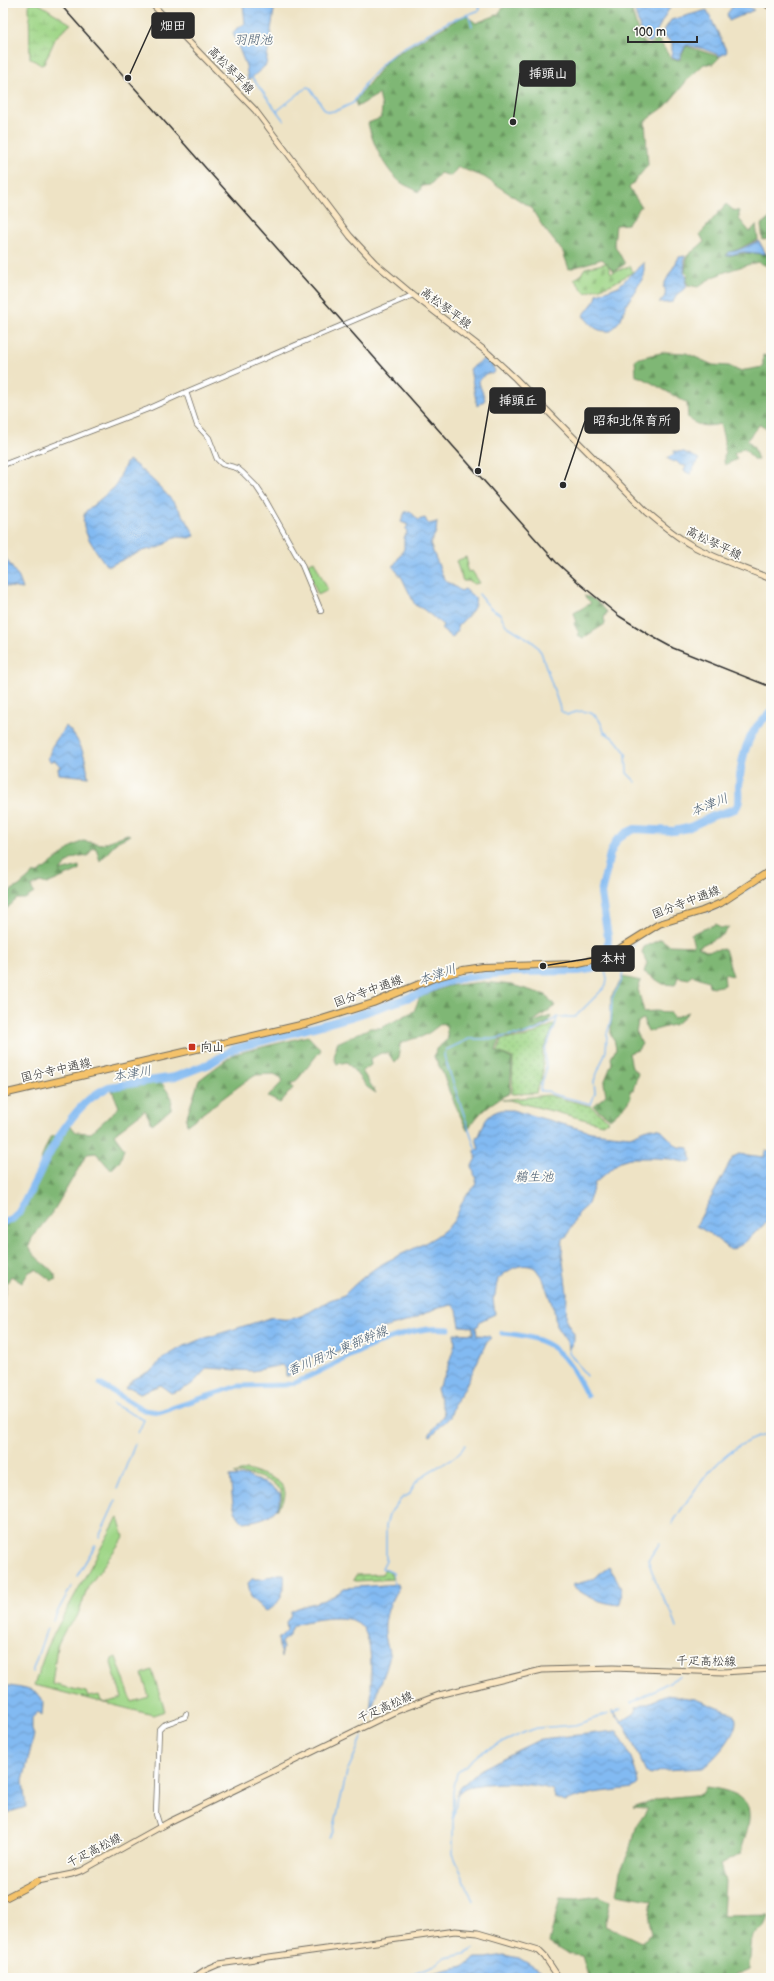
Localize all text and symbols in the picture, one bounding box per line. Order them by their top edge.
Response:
callout: 畑田 [152,13,194,38]
text: 畑田 [160,18,186,34]
scale bar [628,18,697,44]
text: 100 m [634,25,666,40]
water label: 羽間池 [233,32,273,48]
street label: 高松琴平線 [204,44,257,97]
callout: 挿頭山 [520,61,575,86]
text: 挿頭山 [528,66,568,82]
street label: 高松琴平線 [417,284,474,332]
callout: 挿頭丘 [490,388,545,413]
text: 挿頭丘 [498,393,538,409]
callout: 昭和北保育所 [585,408,679,433]
text: 昭和北保育所 [593,413,671,429]
street label: 高松琴平線 [684,524,744,563]
water label: 本津川 [688,790,730,820]
street label: 国分寺中通線 [650,883,722,922]
callout: 本村 [592,946,634,971]
text: 本村 [600,951,626,967]
water label: 本津川 [416,961,458,989]
street label: 国分寺中通線 [332,972,405,1011]
place label: 向山 [200,1040,224,1055]
marker: 向山 [187,1042,197,1052]
street label: 国分寺中通線 [19,1055,93,1086]
water label: 本津川 [112,1063,153,1085]
water label: 鵜生池 [514,1169,554,1185]
water label: 香川用水 東部幹線 [285,1322,391,1379]
street label: 千疋高松線 [676,1653,736,1670]
street label: 千疋高松線 [355,1688,416,1727]
street label: 千疋高松線 [64,1830,124,1871]

